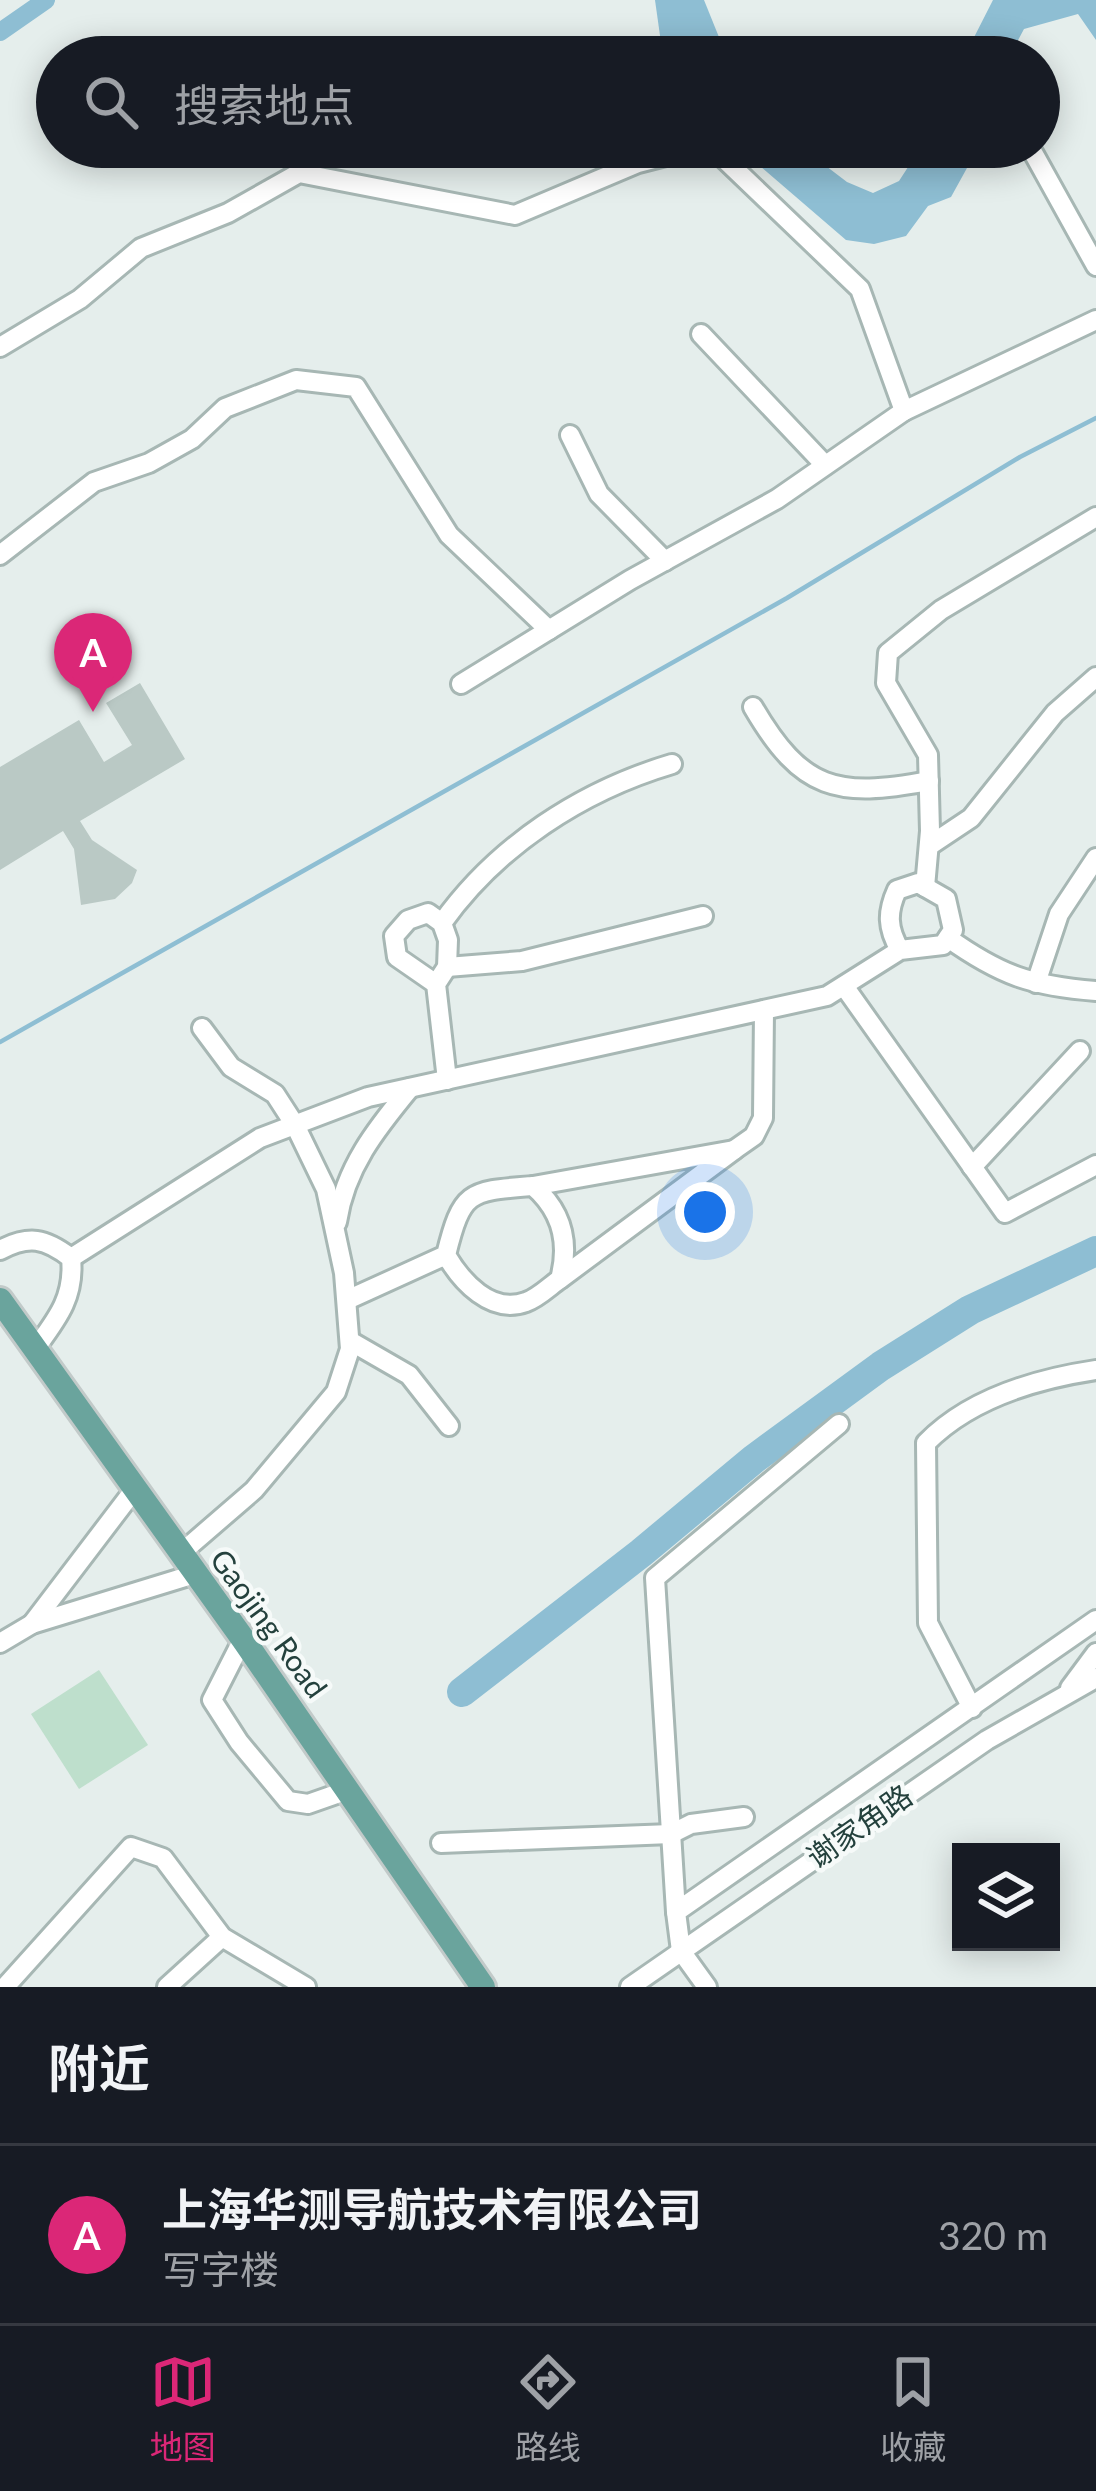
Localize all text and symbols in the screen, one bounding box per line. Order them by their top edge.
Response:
search box [36,36,1060,168]
icon: search [78,69,144,135]
text: 搜索地点 [174,78,354,132]
pin: A [54,613,132,712]
your location [675,1182,735,1242]
street label: Gaojing Road [204,1542,336,1704]
street label: 谢家角路 [799,1776,918,1875]
map controls [952,1843,1060,1951]
button: layers [952,1843,1060,1951]
text: 附近 [48,2037,150,2098]
text: 上海华测导航技术有限公司 [162,2182,702,2236]
text: A [73,2212,101,2258]
text: 320 m [938,2212,1048,2258]
text: 写字楼 [162,2246,279,2292]
tab: 地图 [150,2349,216,2469]
tab: 路线 [515,2349,581,2469]
tab: 收藏 [880,2349,946,2469]

